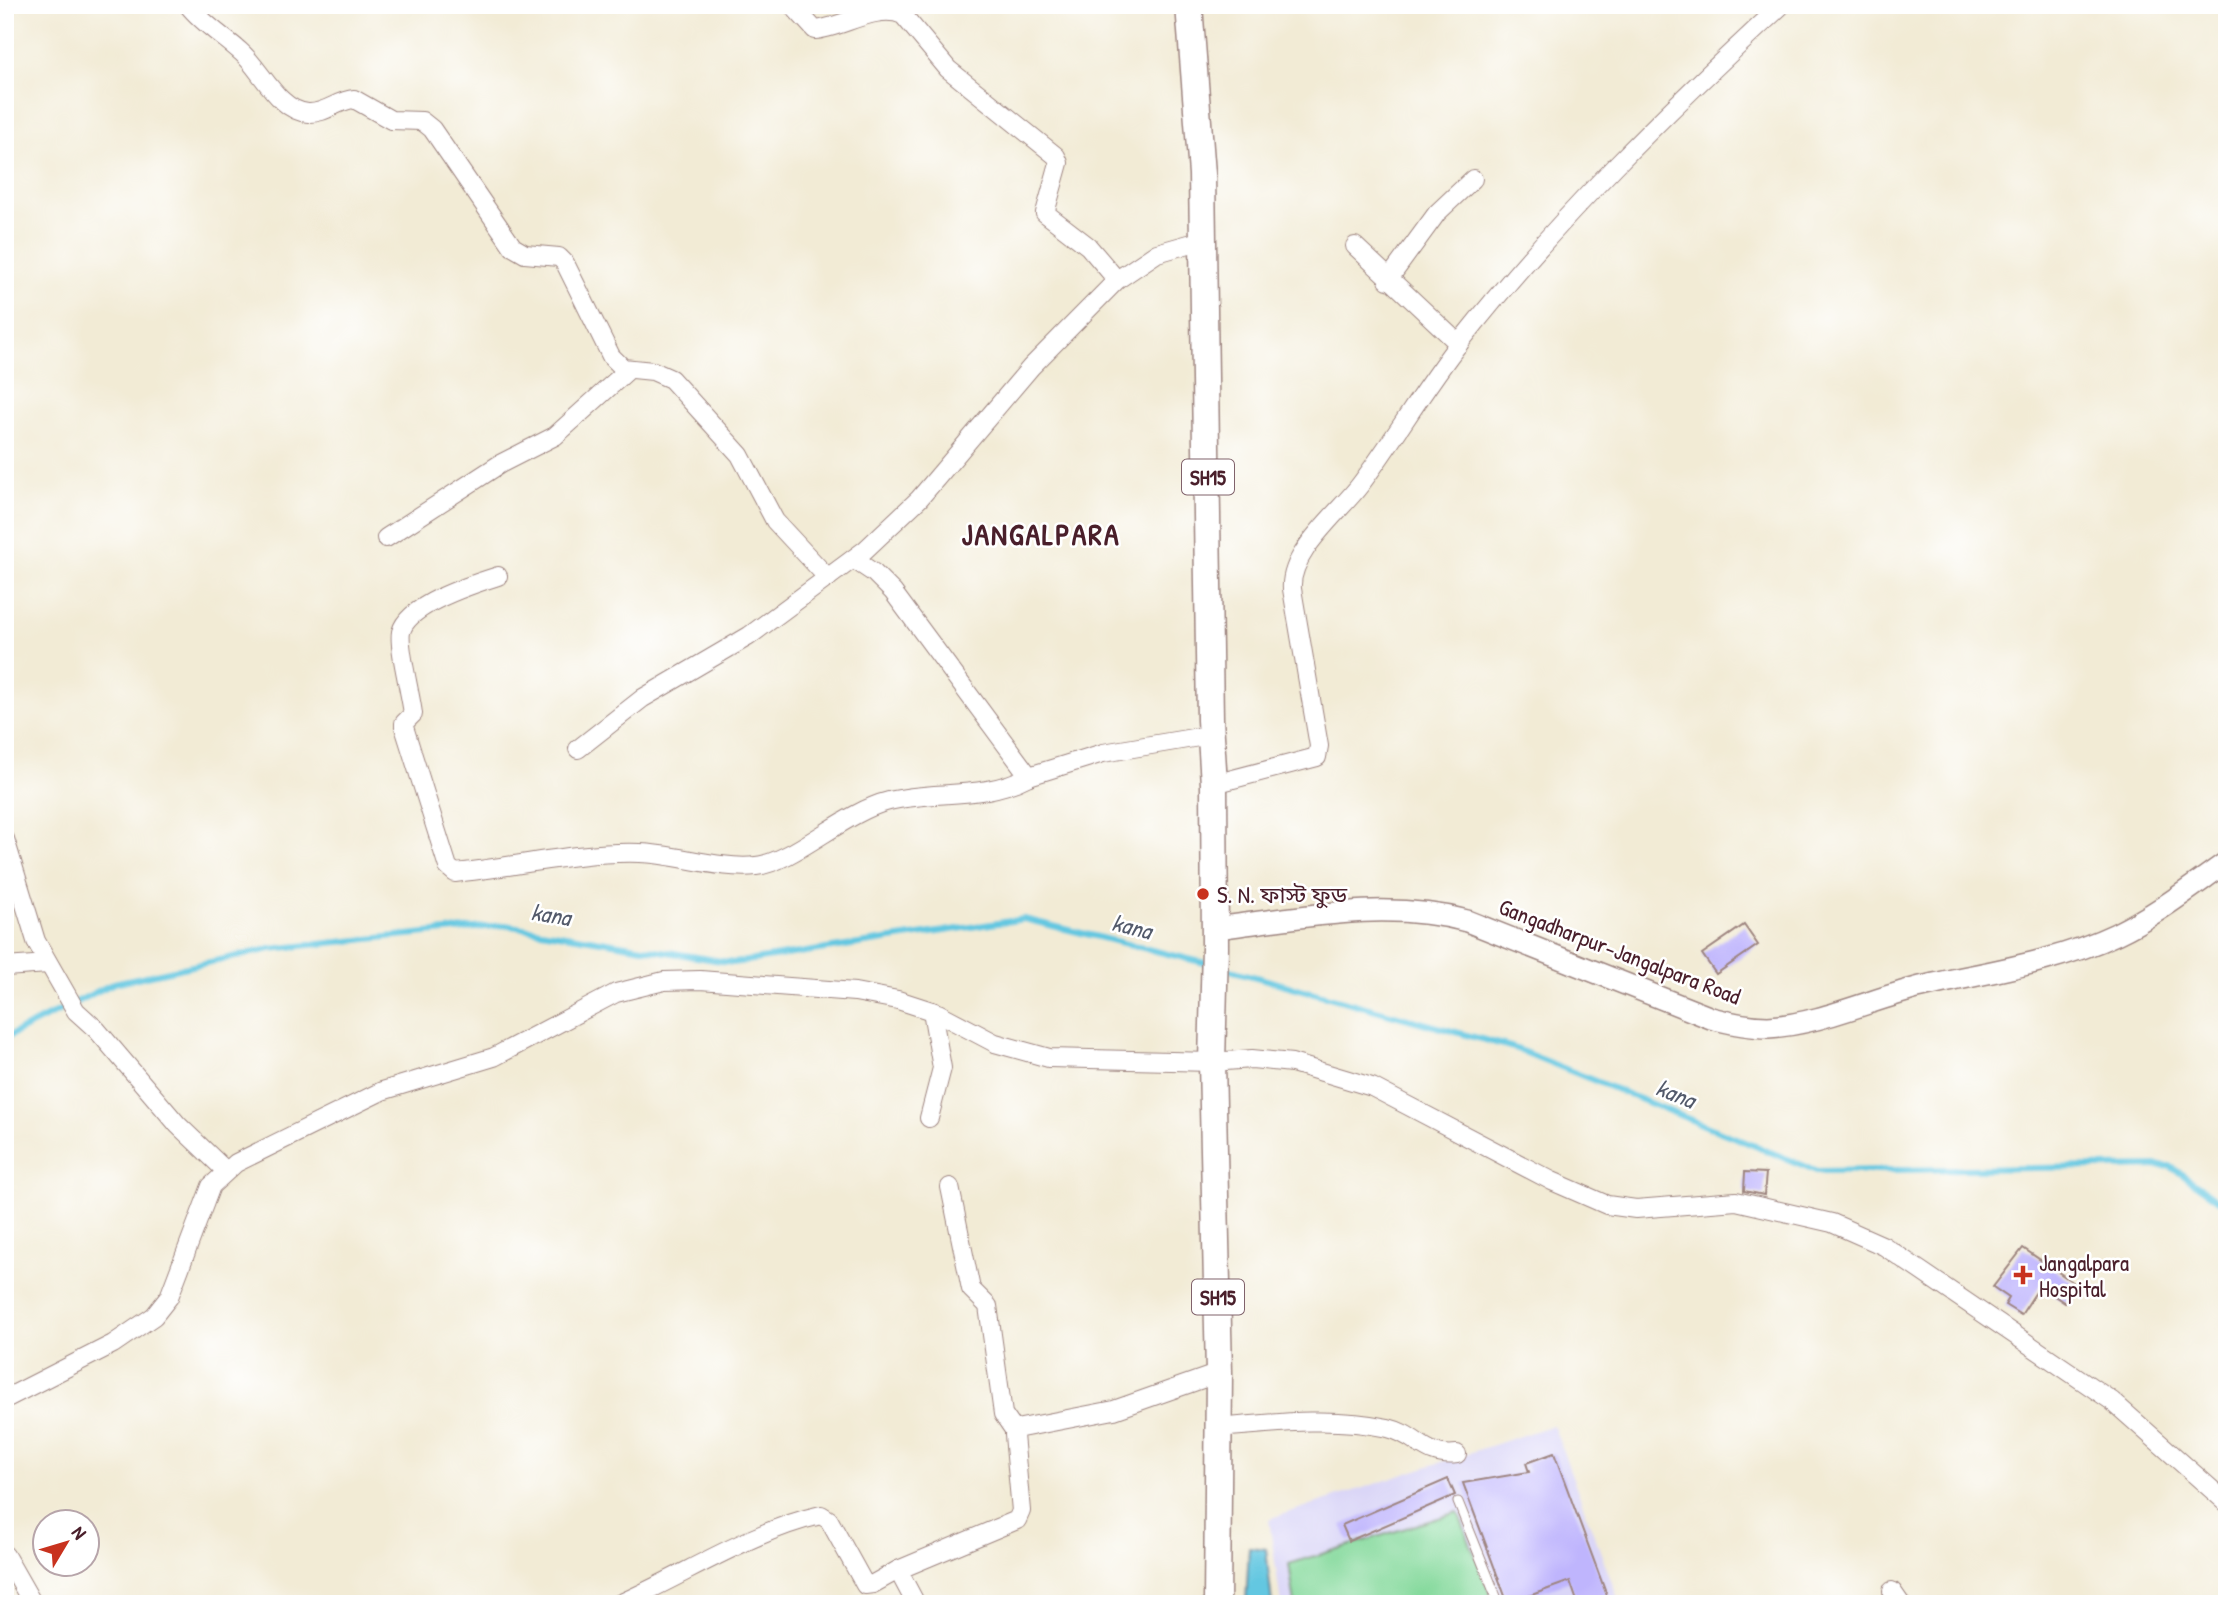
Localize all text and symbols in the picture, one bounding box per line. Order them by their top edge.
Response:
road number: SH15 [1182,460,1234,494]
district label: JANGALPARA [961,514,1121,554]
place label: S. N. ফাস্ট ফুড [1217,879,1348,910]
marker: S. N. ফাস্ট ফুড [1195,886,1211,902]
street label: Gangadharpur-Jangalpara Road [1495,891,1745,1011]
water label: kana [529,895,576,933]
water label: kana [1109,906,1158,947]
water label: kana [1652,1071,1703,1116]
place label: Jangalpara Hospital [2039,1247,2129,1304]
marker: Jangalpara Hospital [2013,1265,2033,1285]
road number: SH15 [1192,1280,1244,1314]
north arrow [32,1508,102,1578]
text: N [66,1521,93,1545]

